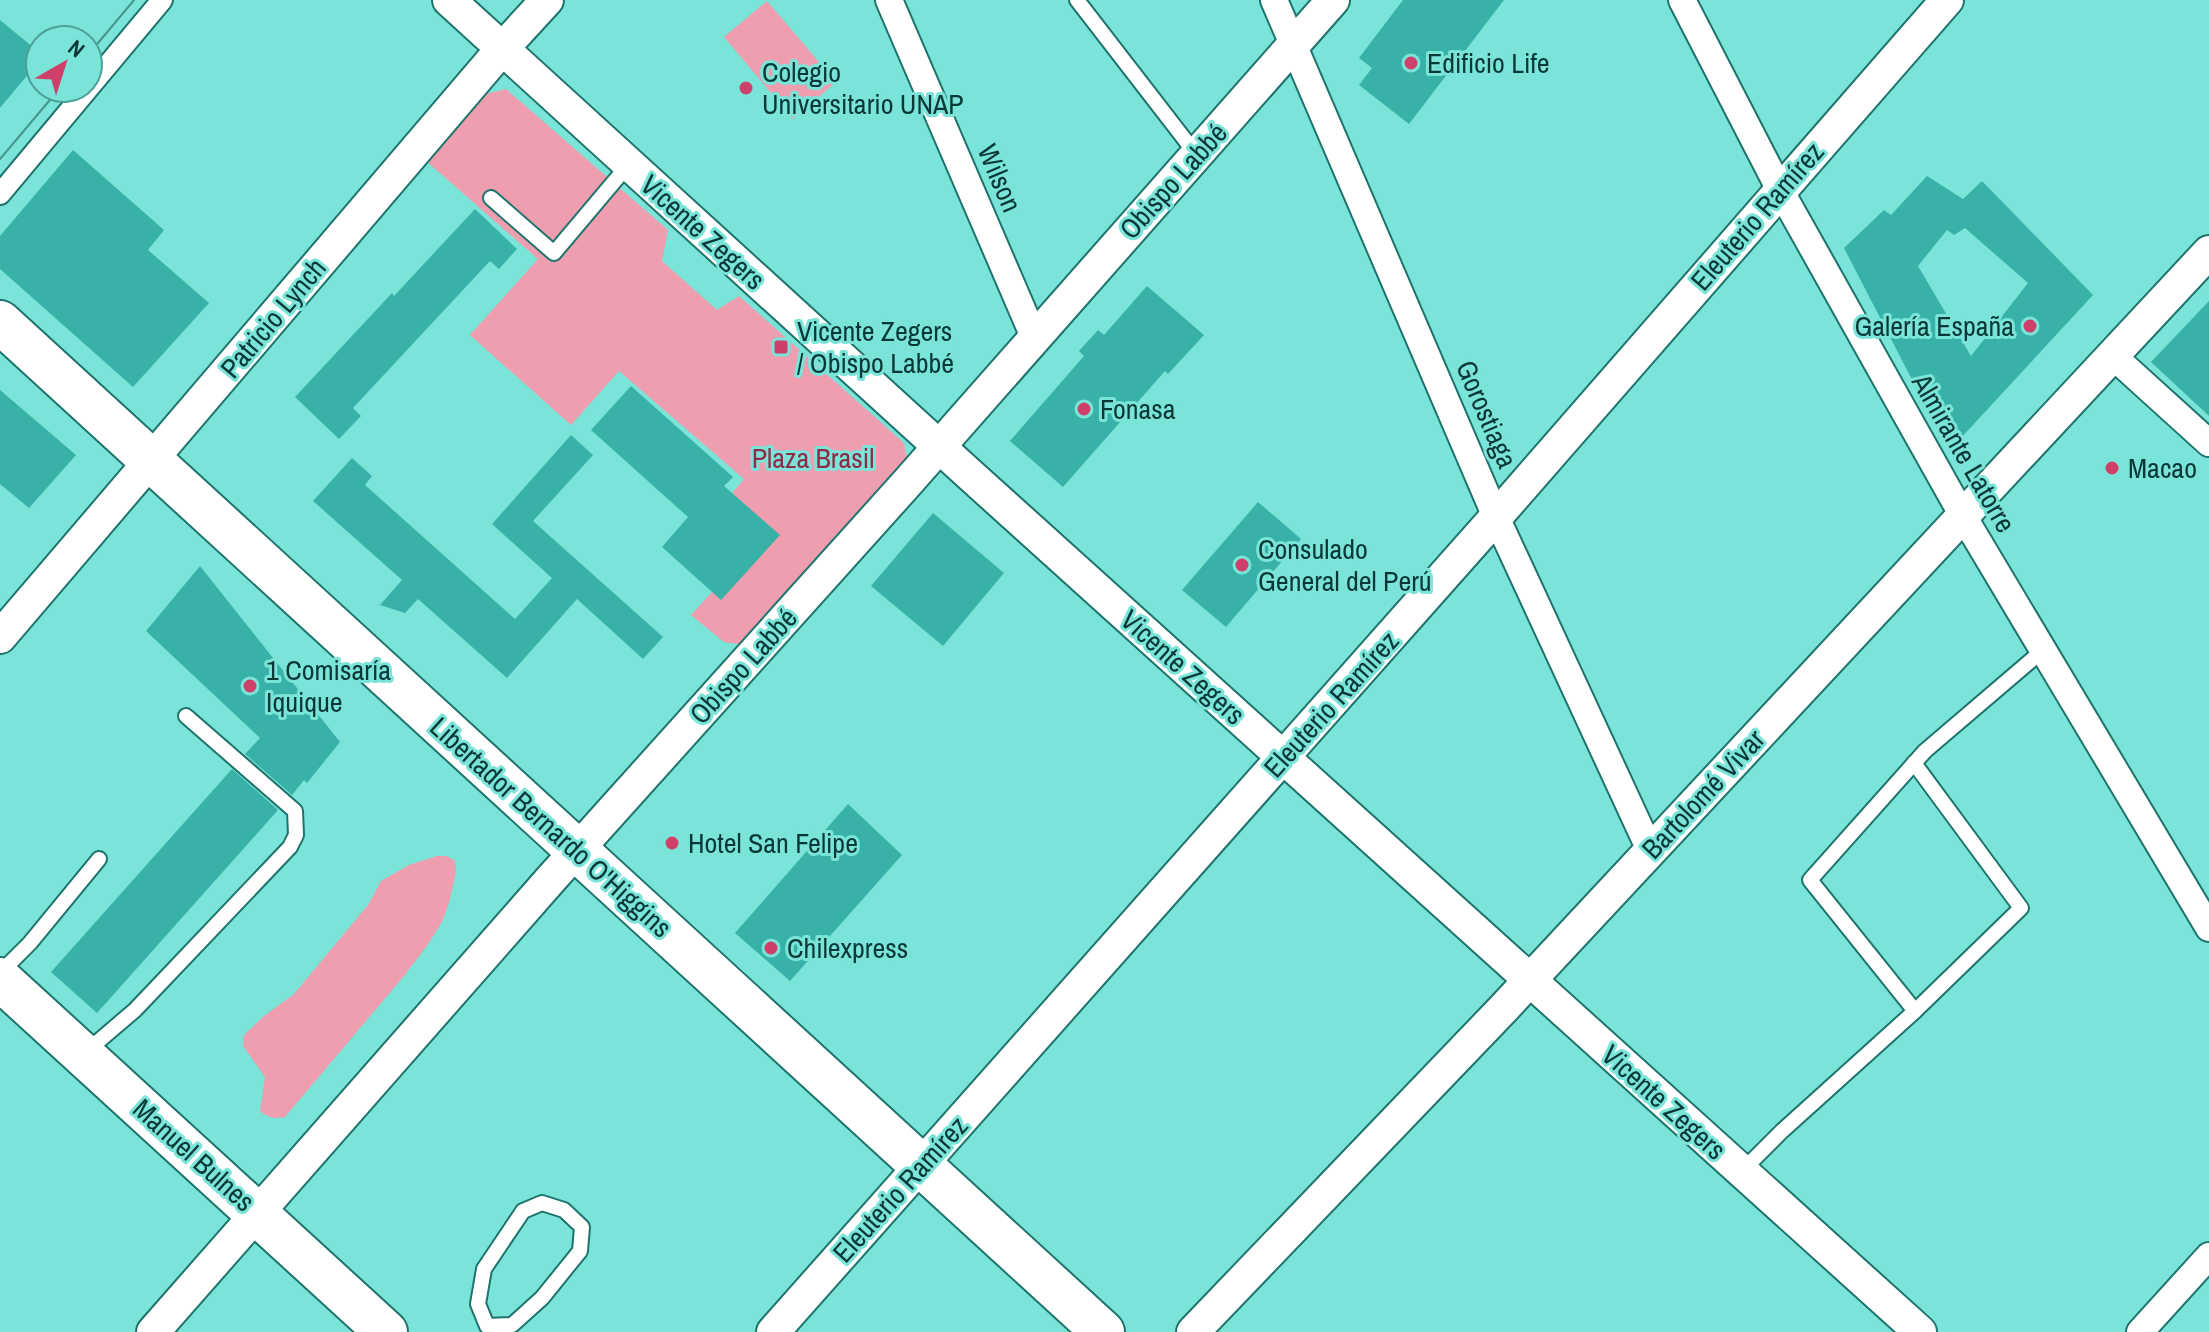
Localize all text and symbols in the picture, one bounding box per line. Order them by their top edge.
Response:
north arrow [24,24,104,104]
text: N [62,33,91,64]
place label: Edificio Life [1427,44,1550,82]
place label: Colegio Universitario UNAP [762,53,964,123]
marker: Edificio Life [1402,54,1420,72]
marker: Colegio Universitario UNAP [737,79,755,97]
street label: Obispo Labbé [1111,115,1235,247]
street label: Eleuterio Ramírez [1682,134,1832,298]
street label: Wilson [969,138,1031,218]
street label: Vicente Zegers [633,166,773,298]
street label: Patricio Lynch [212,250,334,386]
place label: Galería España [1854,307,2014,345]
place label: Vicente Zegers / Obispo Labbé [797,312,954,382]
marker: Galería España [2021,317,2039,335]
marker: Vicente Zegers / Obispo Labbé [772,338,790,356]
street label: Gorostiaga [1447,354,1527,474]
street label: Almirante Latorre [1903,366,2025,539]
place label: Fonasa [1100,390,1176,428]
marker: Fonasa [1075,400,1093,418]
park label: Plaza Brasil [752,439,874,477]
place label: Macao [2128,449,2197,487]
marker: Macao [2103,459,2121,477]
place label: Consulado General del Perú [1258,530,1432,600]
marker: Consulado General del Perú [1233,556,1251,574]
street label: Obispo Labbé [681,600,805,732]
street label: Vicente Zegers [1113,601,1253,733]
street label: Eleuterio Ramírez [1255,623,1407,785]
place label: 1 Comisaría Iquique [266,651,391,721]
marker: 1 Comisaría Iquique [241,677,259,695]
street label: Libertador Bernardo O'Higgins [422,708,680,946]
street label: Bartolomé Vivar [1633,721,1773,867]
place label: Hotel San Felipe [688,824,858,862]
marker: Hotel San Felipe [663,834,681,852]
place label: Chilexpress [787,929,908,967]
marker: Chilexpress [762,939,780,957]
street label: Vicente Zegers [1594,1036,1734,1168]
street label: Manuel Bulnes [125,1090,263,1220]
street label: Eleuterio Ramírez [824,1108,976,1270]

